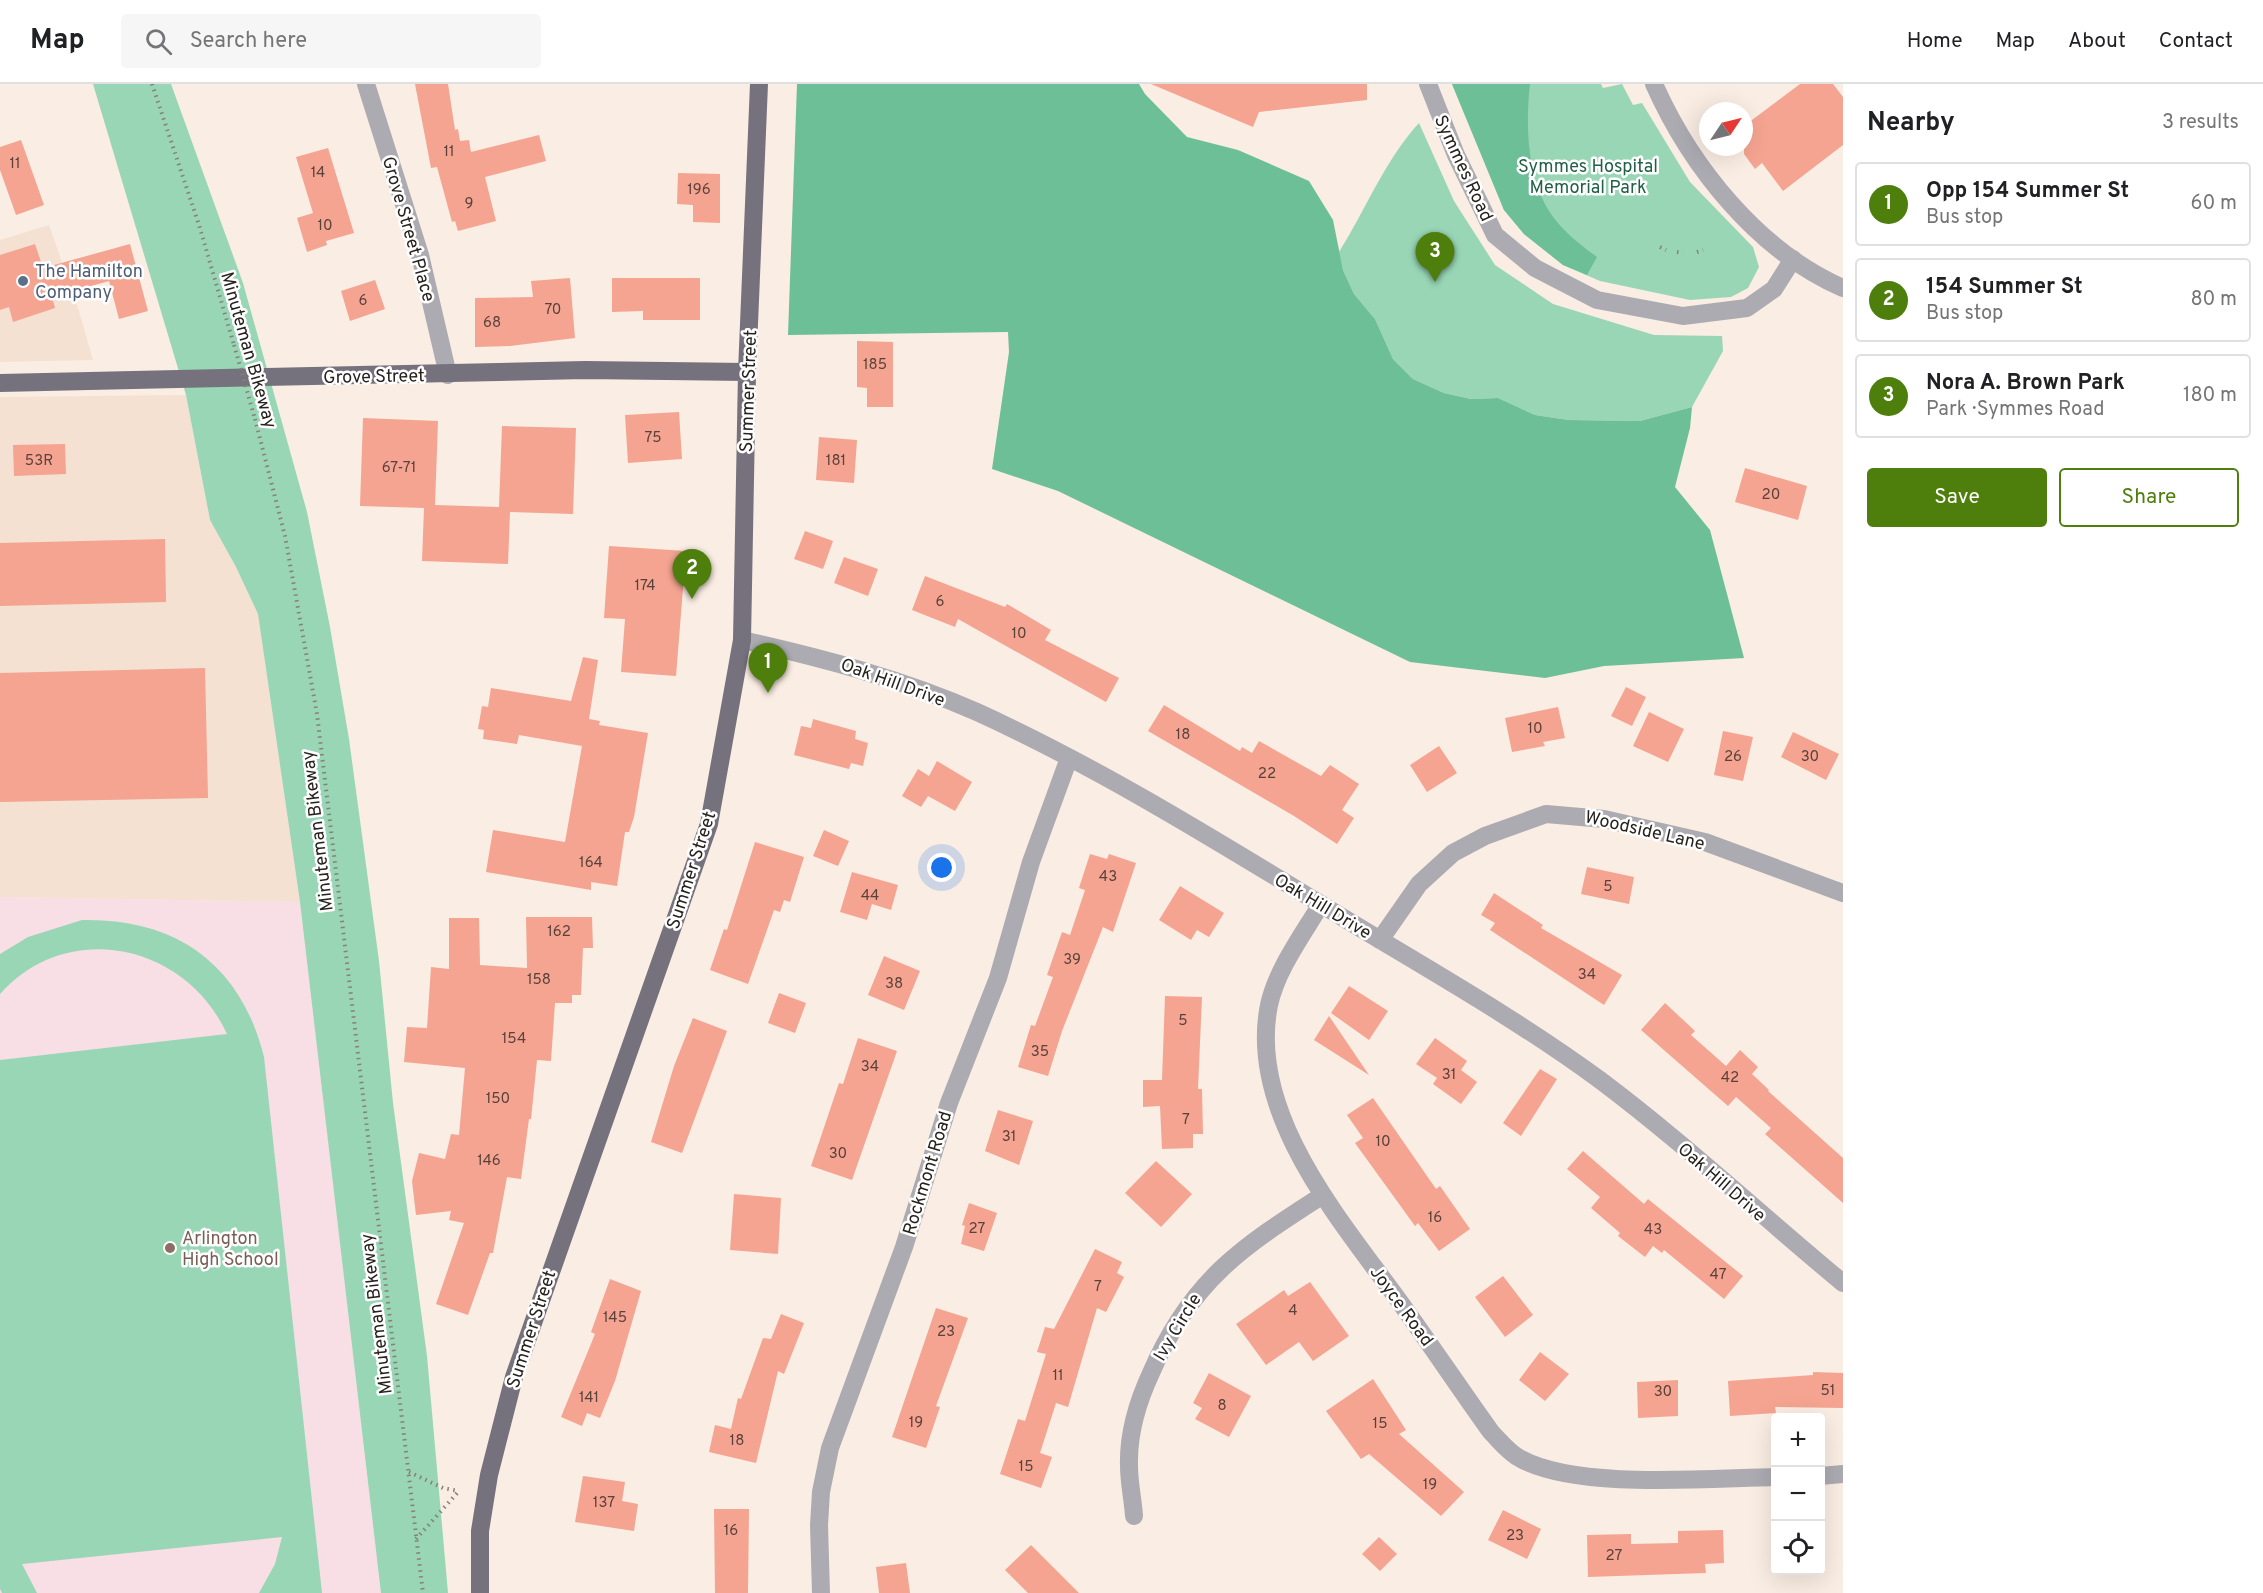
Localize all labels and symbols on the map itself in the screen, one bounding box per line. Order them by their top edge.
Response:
north arrow [1699,102,1753,156]
street label: Symmes Road [1428,112,1497,226]
house number: 11 [443,143,455,162]
street label: Grove Street Place [376,154,439,305]
house number: 11 [9,155,21,174]
park label: Symmes Hospital Memorial Park [1518,156,1658,200]
house number: 14 [311,164,325,183]
house number: 196 [687,181,711,200]
house number: 9 [465,195,473,214]
house number: 10 [317,217,333,236]
pin: 3 [1416,232,1454,282]
place label: The Hamilton Company [35,261,143,305]
street label: Minuteman Bikeway [214,270,281,431]
marker: The Hamilton Company [16,274,30,288]
house number: 6 [359,292,368,311]
house number: 70 [544,301,562,320]
house number: 68 [483,314,501,333]
street label: Summer Street [736,329,763,453]
house number: 185 [863,356,887,375]
street label: Grove Street [323,365,425,390]
house number: 75 [644,429,662,448]
house number: 53R [25,452,53,471]
house number: 181 [826,452,846,471]
house number: 67-71 [382,459,416,478]
house number: 20 [1762,486,1780,505]
pin: 2 [672,550,712,599]
house number: 174 [634,577,656,596]
house number: 6 [936,593,945,612]
house number: 10 [1011,625,1027,644]
pin: 1 [748,644,788,693]
street label: Oak Hill Drive [837,654,948,713]
house number: 10 [1527,720,1543,739]
house number: 18 [1176,726,1190,745]
house number: 26 [1724,748,1742,767]
house number: 30 [1801,748,1819,767]
street label: Minuteman Bikeway [297,749,340,912]
house number: 22 [1258,765,1276,784]
street label: Woodside Lane [1582,806,1707,856]
street label: Summer Street [663,809,722,932]
your location [927,853,956,882]
house number: 164 [579,854,603,873]
house number: 43 [1099,868,1117,887]
street label: Oak Hill Drive [1269,869,1375,945]
house number: 5 [1603,878,1613,897]
house number: 44 [861,887,879,906]
house number: 162 [547,923,571,942]
house number: 39 [1063,951,1081,970]
house number: 34 [1578,966,1596,985]
house number: 158 [527,971,551,990]
house number: 38 [885,975,903,994]
house number: 5 [1178,1012,1188,1031]
house number: 154 [502,1030,526,1049]
house number: 35 [1031,1043,1049,1062]
house number: 34 [861,1058,879,1077]
house number: 31 [1442,1066,1456,1085]
house number: 42 [1721,1069,1739,1088]
house number: 150 [486,1090,510,1109]
street label: Rockmont Road [899,1109,958,1238]
house number: 7 [1182,1111,1190,1130]
house number: 31 [1002,1128,1016,1147]
house number: 10 [1375,1133,1391,1152]
street label: Oak Hill Drive [1672,1139,1770,1228]
house number: 30 [829,1145,847,1164]
house number: 146 [477,1152,501,1171]
house number: 16 [1428,1209,1442,1228]
house number: 27 [969,1220,986,1239]
house number: 43 [1644,1221,1662,1240]
place label: Arlington High School [182,1228,279,1272]
street label: Minuteman Bikeway [356,1232,399,1395]
marker: Arlington High School [163,1241,177,1255]
street label: Joyce Road [1364,1262,1438,1352]
house number: 47 [1710,1266,1727,1285]
street label: Summer Street [503,1268,562,1391]
house number: 7 [1094,1278,1102,1297]
street label: Ivy Circle [1149,1290,1207,1366]
house number: 4 [1288,1302,1298,1321]
house number: 145 [603,1309,627,1328]
house number: 23 [937,1323,955,1342]
house number: 11 [1052,1367,1064,1386]
house number: 51 [1821,1382,1835,1401]
house number: 30 [1654,1383,1672,1402]
house number: 141 [579,1389,599,1408]
house number: 8 [1217,1397,1227,1416]
house number: 19 [909,1414,923,1433]
house number: 15 [1373,1415,1387,1434]
house number: 18 [730,1432,744,1451]
house number: 15 [1019,1458,1033,1477]
house number: 19 [1423,1476,1437,1495]
house number: 137 [593,1494,615,1513]
house number: 16 [724,1522,738,1541]
house number: 23 [1506,1527,1524,1546]
house number: 27 [1606,1547,1623,1566]

